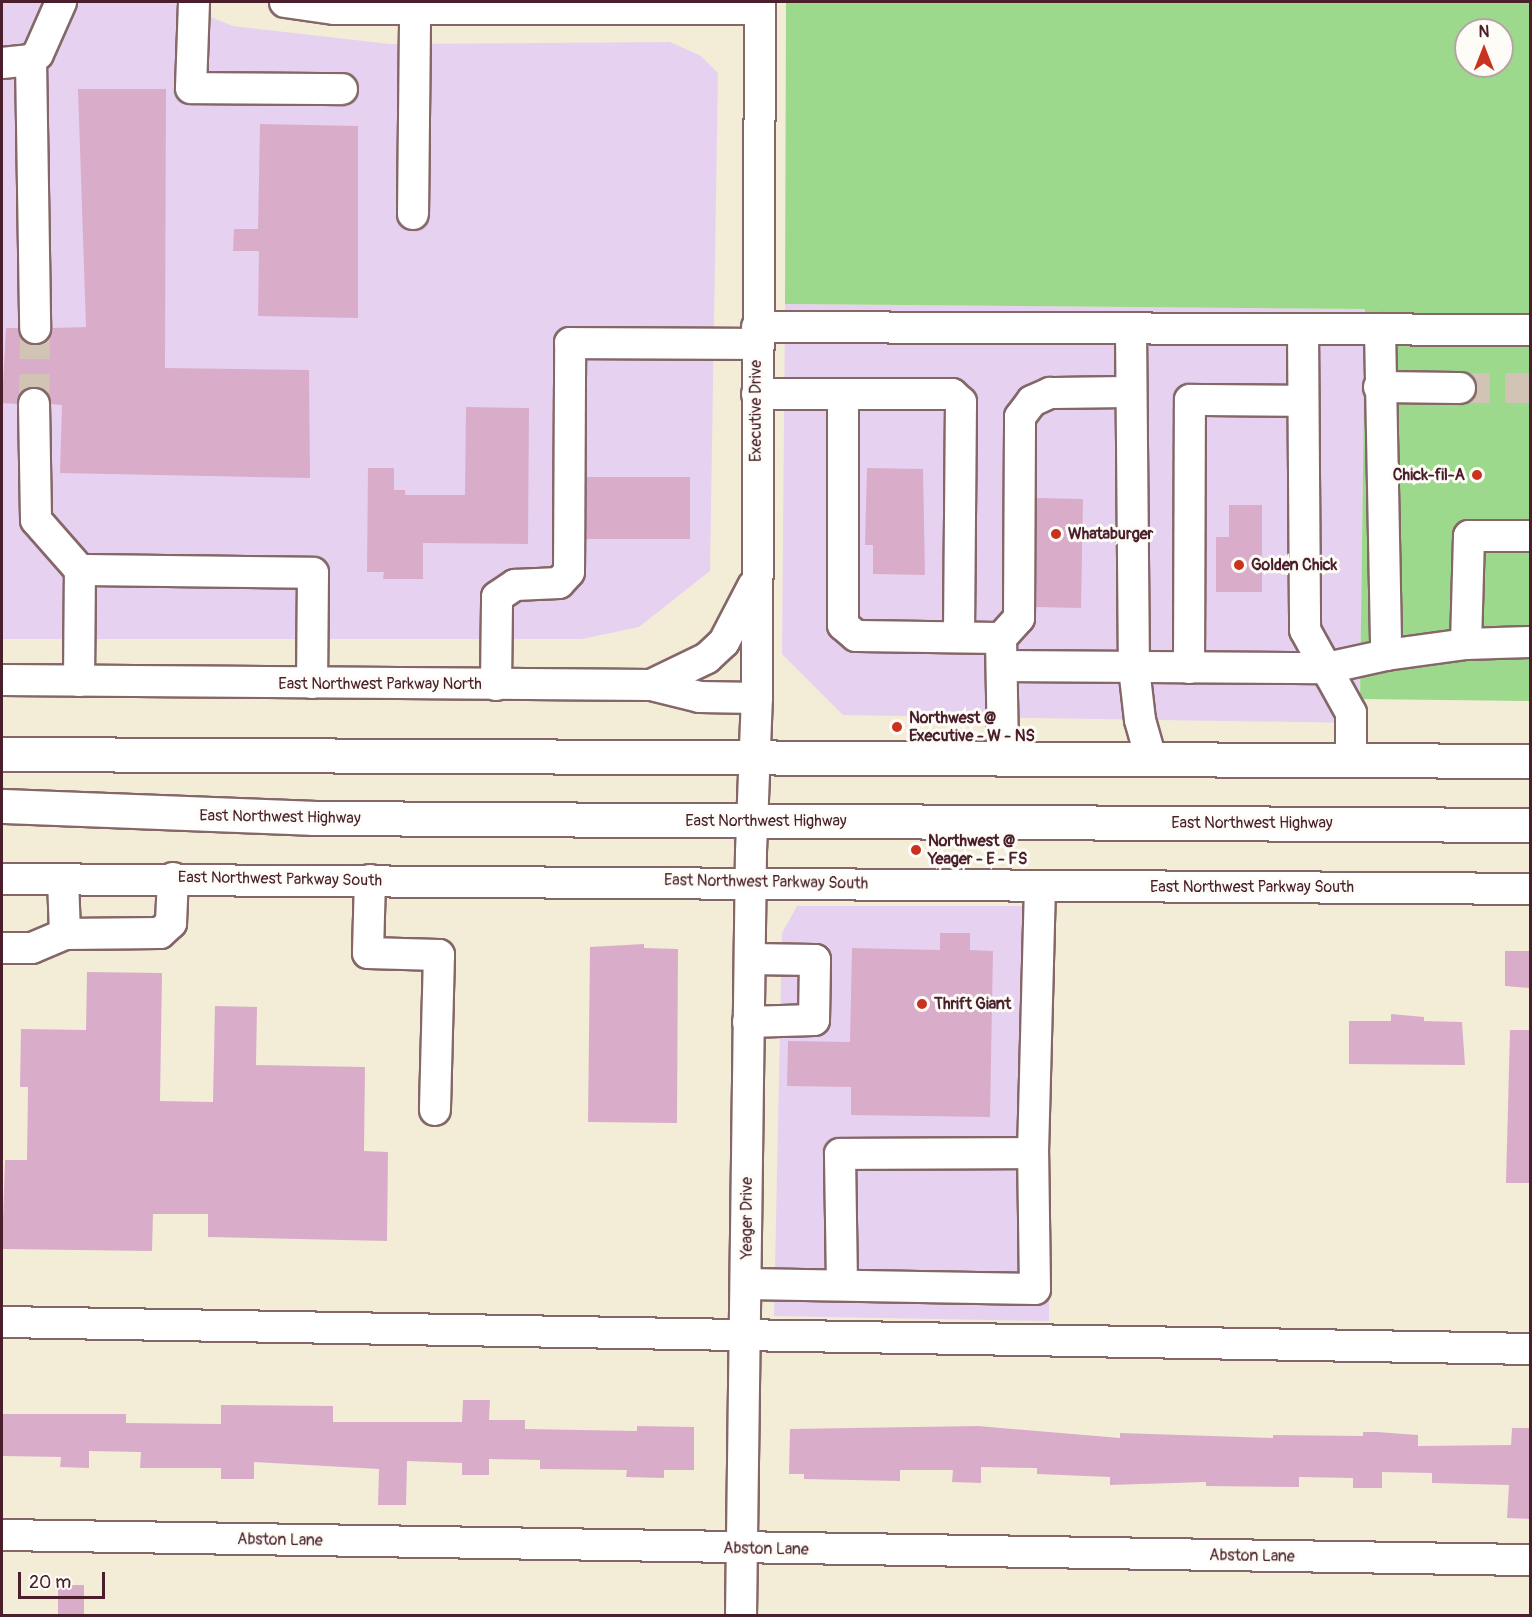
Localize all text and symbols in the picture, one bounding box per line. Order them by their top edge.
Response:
north arrow [1454,18,1514,78]
text: N [1479,22,1489,42]
street label: Executive Drive [746,360,766,462]
place label: Chick-fil-A [1393,465,1465,485]
marker: Chick-fil-A [1470,468,1484,482]
place label: Whataburger [1068,524,1153,544]
marker: Whataburger [1049,527,1063,541]
place label: Golden Chick [1251,555,1337,575]
marker: Golden Chick [1232,558,1246,572]
street label: East Northwest Parkway North [278,674,482,694]
place label: Northwest @ Executive - W - NS [909,708,1035,746]
marker: Northwest @ Executive - W - NS [890,720,904,734]
street label: East Northwest Highway [199,806,361,828]
street label: East Northwest Highway [685,811,847,831]
street label: East Northwest Highway [1171,813,1333,833]
place label: Northwest @ Yeager - E - FS [928,831,1027,869]
marker: Northwest @ Yeager - E - FS [909,843,923,857]
street label: East Northwest Parkway South [178,868,382,890]
street label: East Northwest Parkway South [664,871,868,893]
street label: East Northwest Parkway South [1150,877,1354,897]
place label: Thrift Giant [934,994,1011,1014]
marker: Thrift Giant [915,997,929,1011]
street label: Yeager Drive [737,1177,757,1259]
street label: Abston Lane [237,1530,323,1550]
street label: Abston Lane [723,1539,809,1559]
street label: Abston Lane [1209,1546,1295,1566]
scale bar [21,1560,108,1598]
text: 20 m [29,1571,71,1594]

